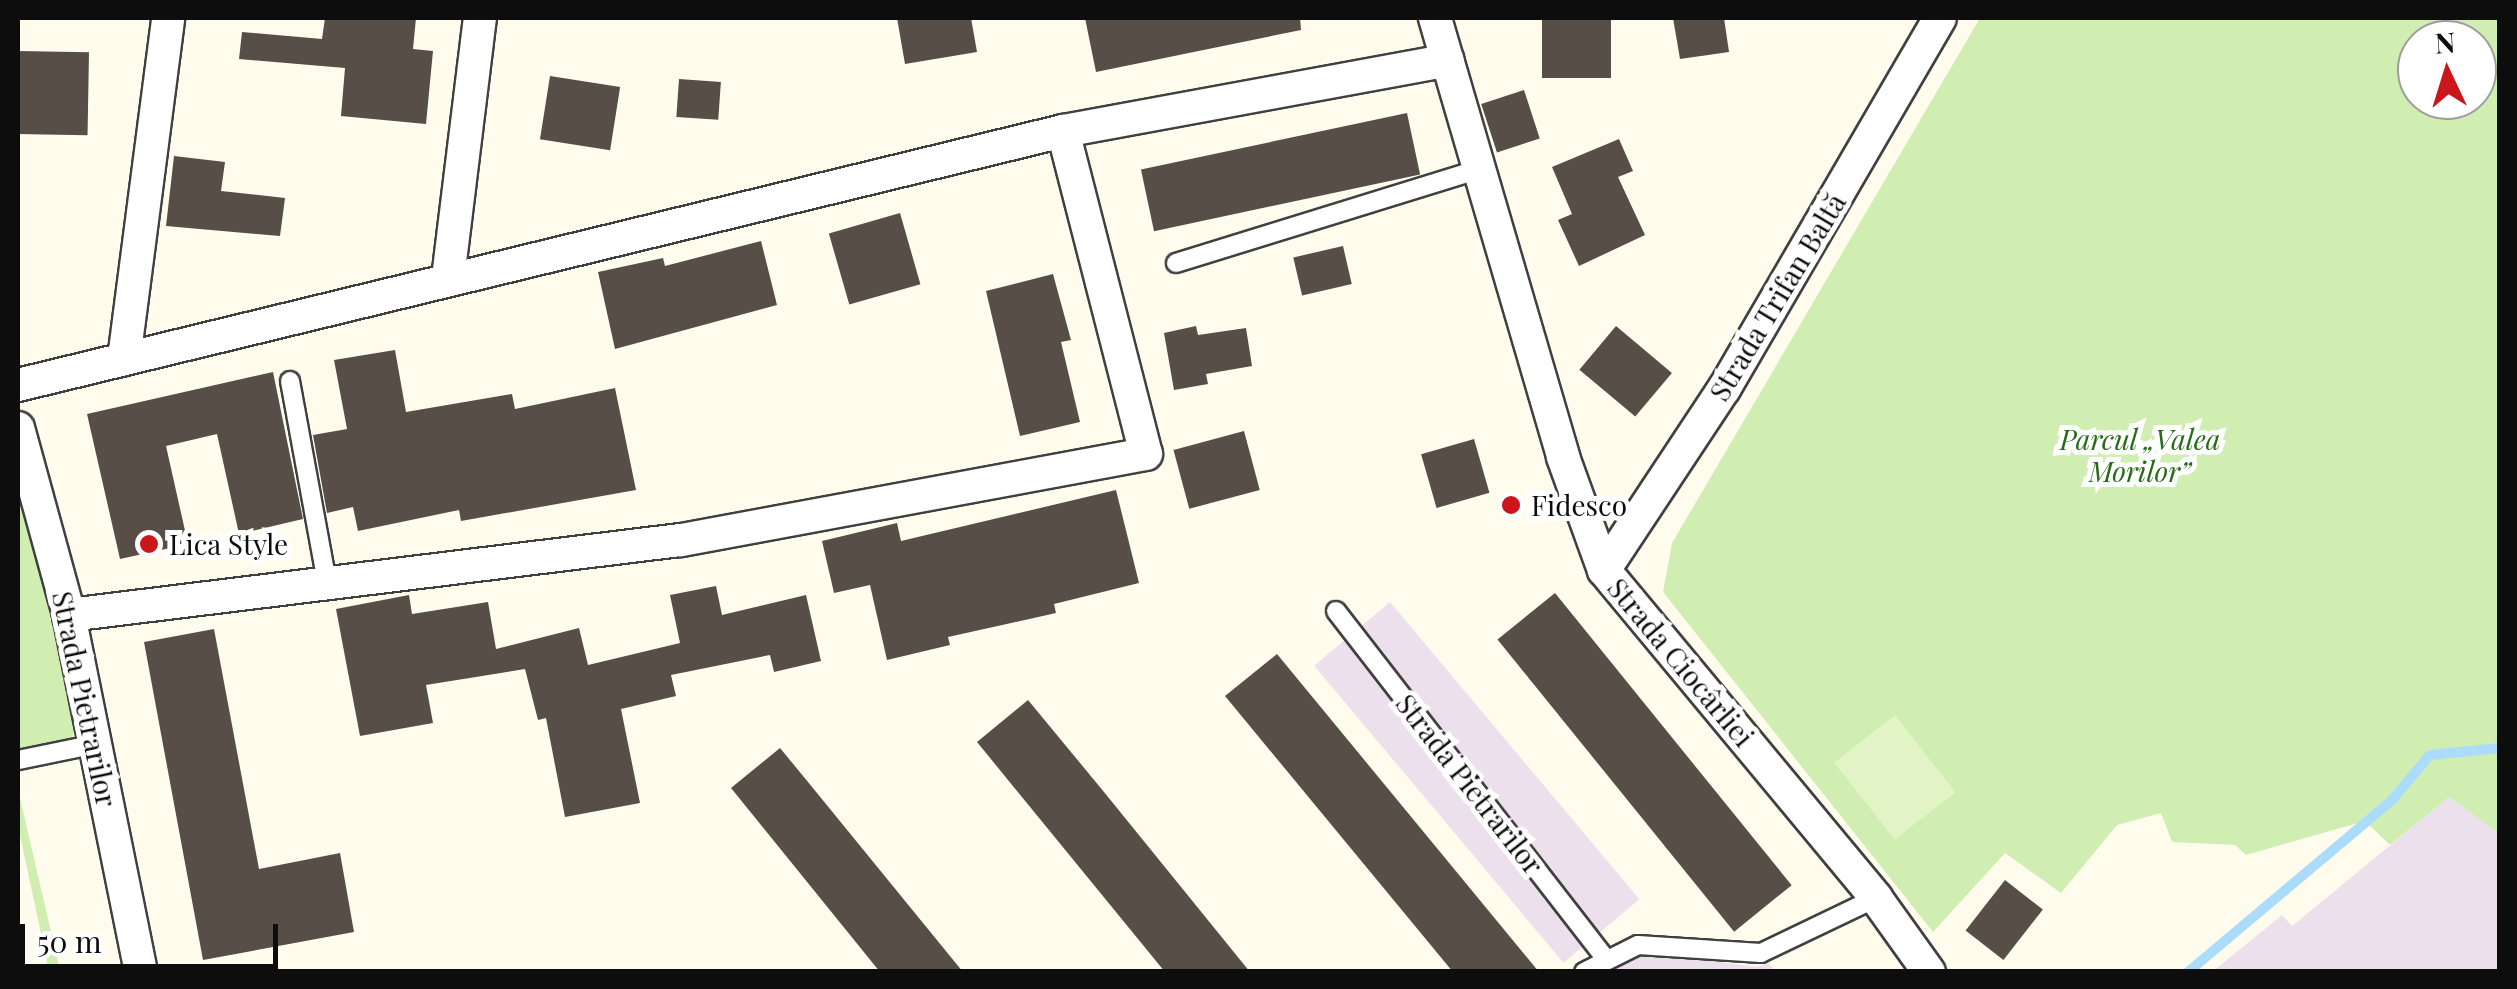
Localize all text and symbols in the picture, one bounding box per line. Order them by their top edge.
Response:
north arrow [2397,20,2497,120]
text: N [2434,22,2456,61]
street label: Strada Trifan Baltă [1702,187,1852,407]
park label: Parcul „Valea Morilor” [2059,422,2221,488]
place label: Fidesco [1531,488,1627,522]
marker: Fidesco [1500,494,1522,516]
place label: Lica Style [169,527,289,561]
marker: Lica Style [138,533,160,555]
street label: Strada Ciocârliei [1601,571,1761,753]
street label: Strada Pietrarilor [46,588,124,810]
street label: Strada Pietrarilor [1389,687,1551,881]
scale bar [25,904,282,966]
text: 50 m [37,921,102,961]

